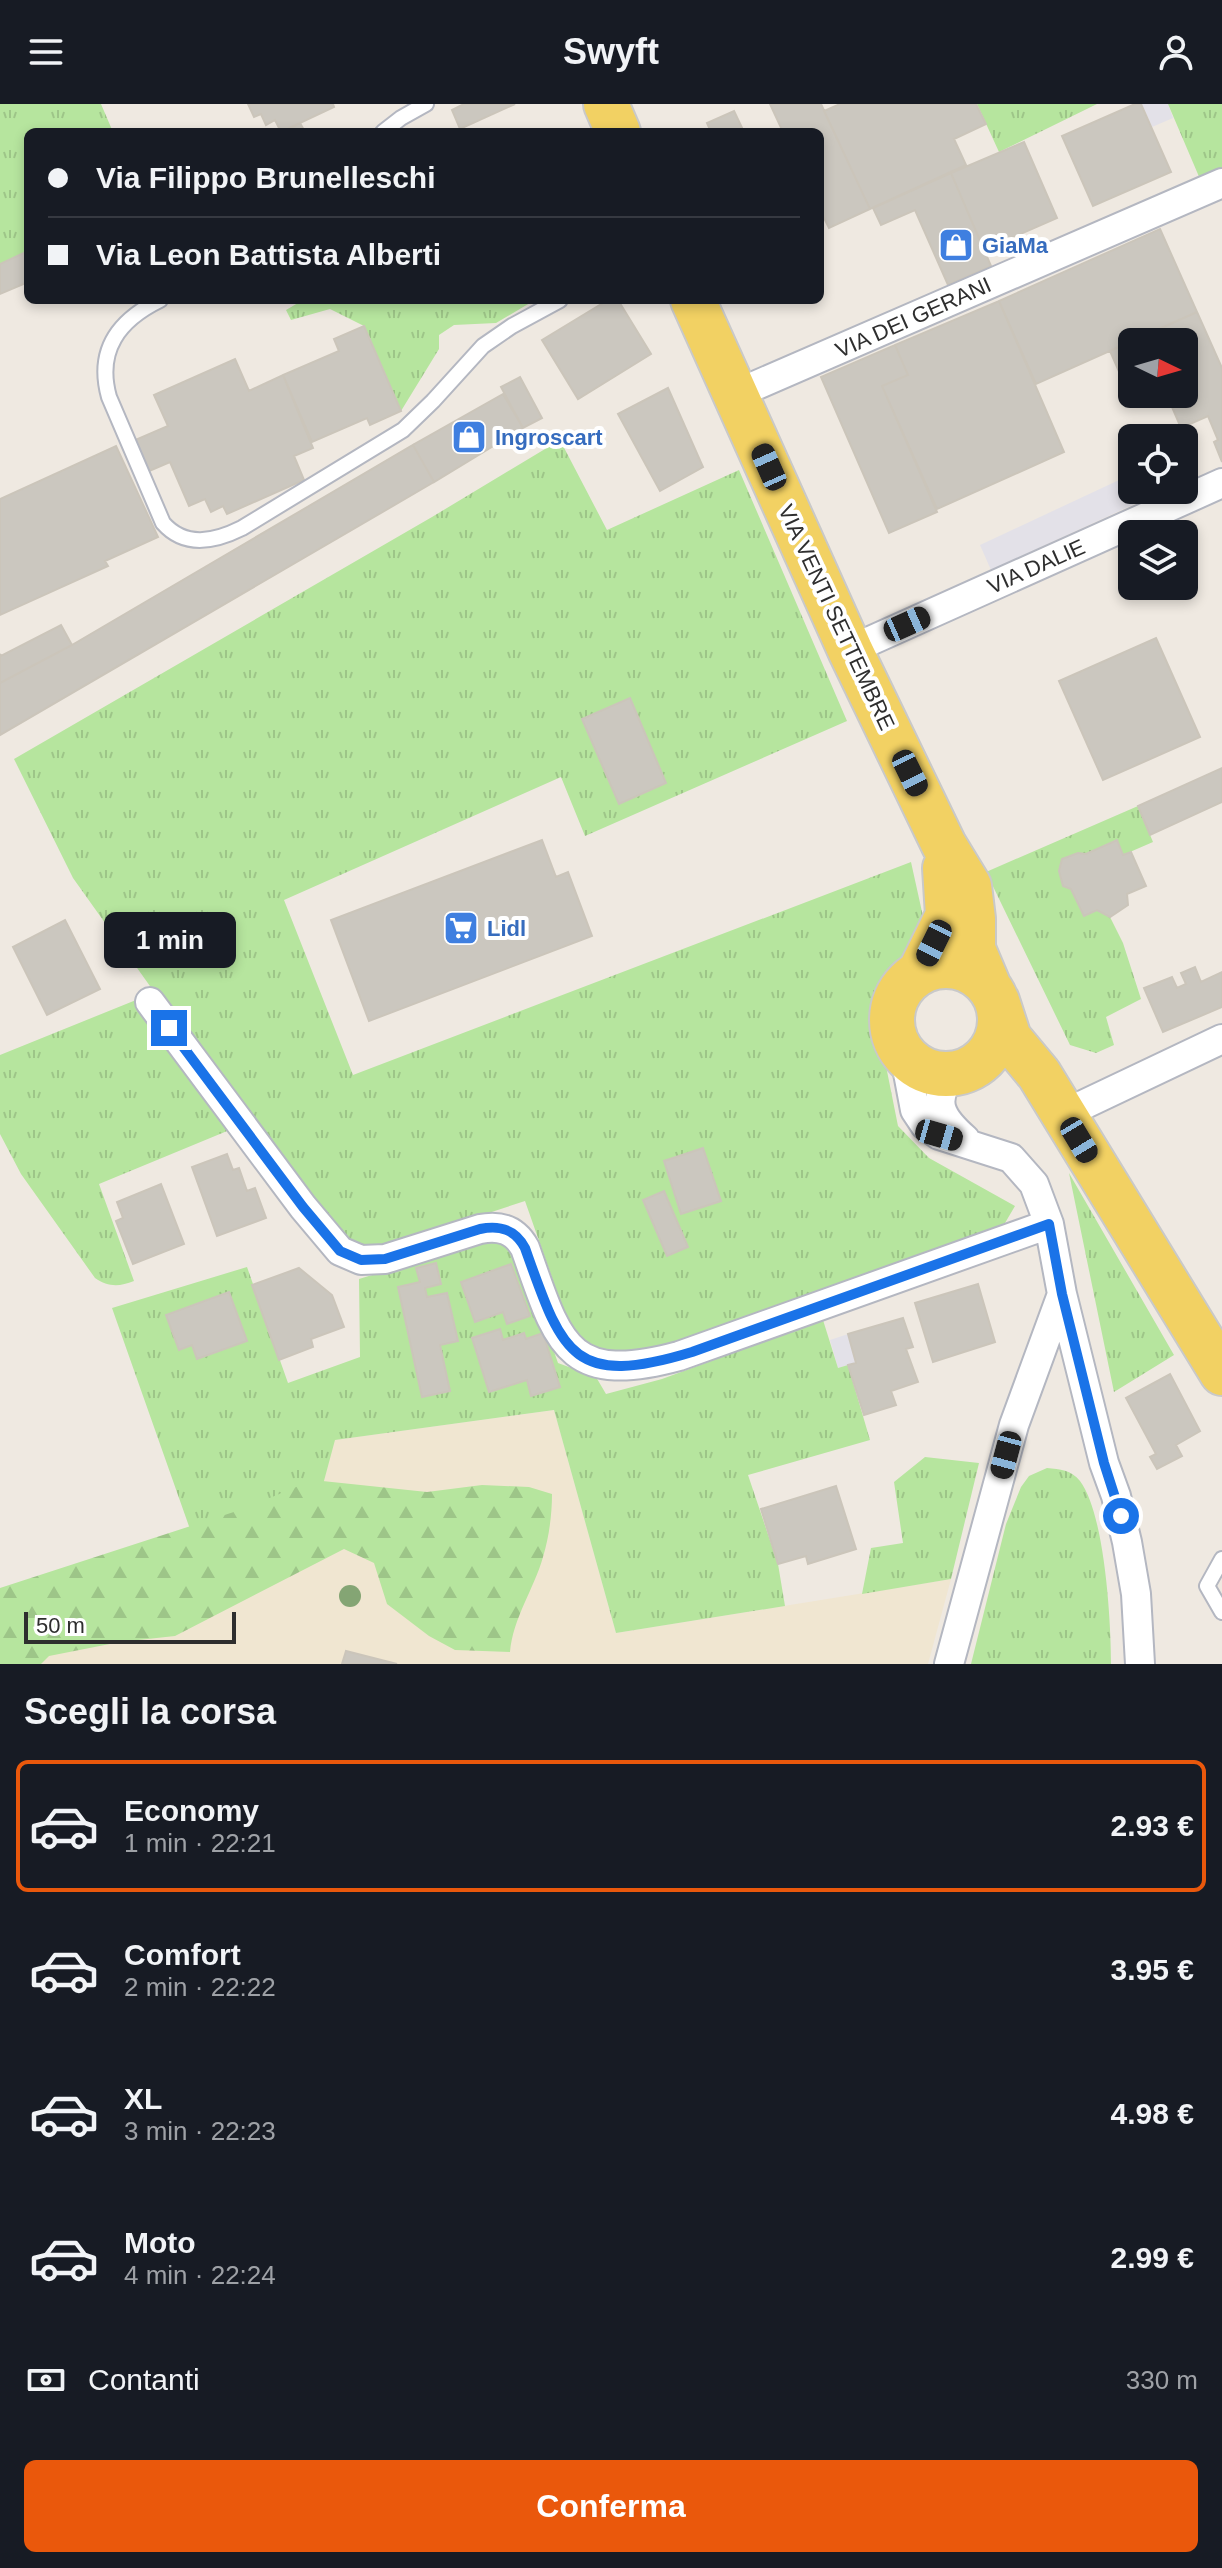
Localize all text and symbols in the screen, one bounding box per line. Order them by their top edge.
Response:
icon: menu [24,30,68,74]
icon: person [1154,30,1198,74]
text: Swyft [563,31,659,72]
text: Via Filippo Brunelleschi [96,161,436,194]
shop icon: GiaMa [937,226,975,264]
place label: GiaMa [982,233,1049,258]
text: Via Leon Battista Alberti [96,238,441,271]
street label: VIA DEI GERANI [832,272,995,363]
north arrow [1118,328,1198,408]
map controls [1118,328,1198,600]
shop icon: Ingroscart [450,418,488,456]
button: locate [1118,424,1198,504]
place label: Ingroscart [495,425,603,450]
car [748,440,790,494]
street label: VIA VENTI SETTEMBRE [773,501,900,734]
button: layers [1118,520,1198,600]
street label: VIA DALIE [984,534,1089,599]
car [880,603,934,645]
car [889,746,931,800]
supermarket icon: Lidl [442,909,480,947]
callout: 1 min [103,912,235,968]
place label: Lidl [487,916,526,941]
car [913,916,955,970]
text: 1 min [136,925,204,955]
route end [151,1010,187,1046]
car [1056,1113,1102,1167]
car [913,1117,965,1153]
car [988,1429,1024,1481]
route start [1103,1498,1139,1534]
scale bar [24,1608,236,1644]
text: 50 m [36,1613,85,1638]
text: Scegli la corsa [24,1691,276,1732]
icon: car [28,1790,100,1862]
text: Economy [124,1794,259,1827]
text: 2.93 € [1111,1809,1194,1842]
text: 1 min · 22:21 [124,1828,276,1858]
icon: car [28,1934,100,2006]
text: Comfort [124,1938,241,1971]
text: 3.95 € [1111,1953,1194,1986]
text: 2 min · 22:22 [124,1972,276,2002]
icon: car [28,2078,100,2150]
text: XL [124,2082,162,2115]
text: 4.98 € [1111,2097,1194,2130]
text: 3 min · 22:23 [124,2116,276,2146]
icon: car [28,2222,100,2294]
text: Moto [124,2226,196,2259]
text: 2.99 € [1111,2241,1194,2274]
text: 4 min · 22:24 [124,2260,276,2290]
icon: cash [24,2358,68,2402]
text: Contanti [88,2363,200,2396]
text: 330 m [1126,2365,1198,2395]
button: Conferma [24,2460,1198,2552]

